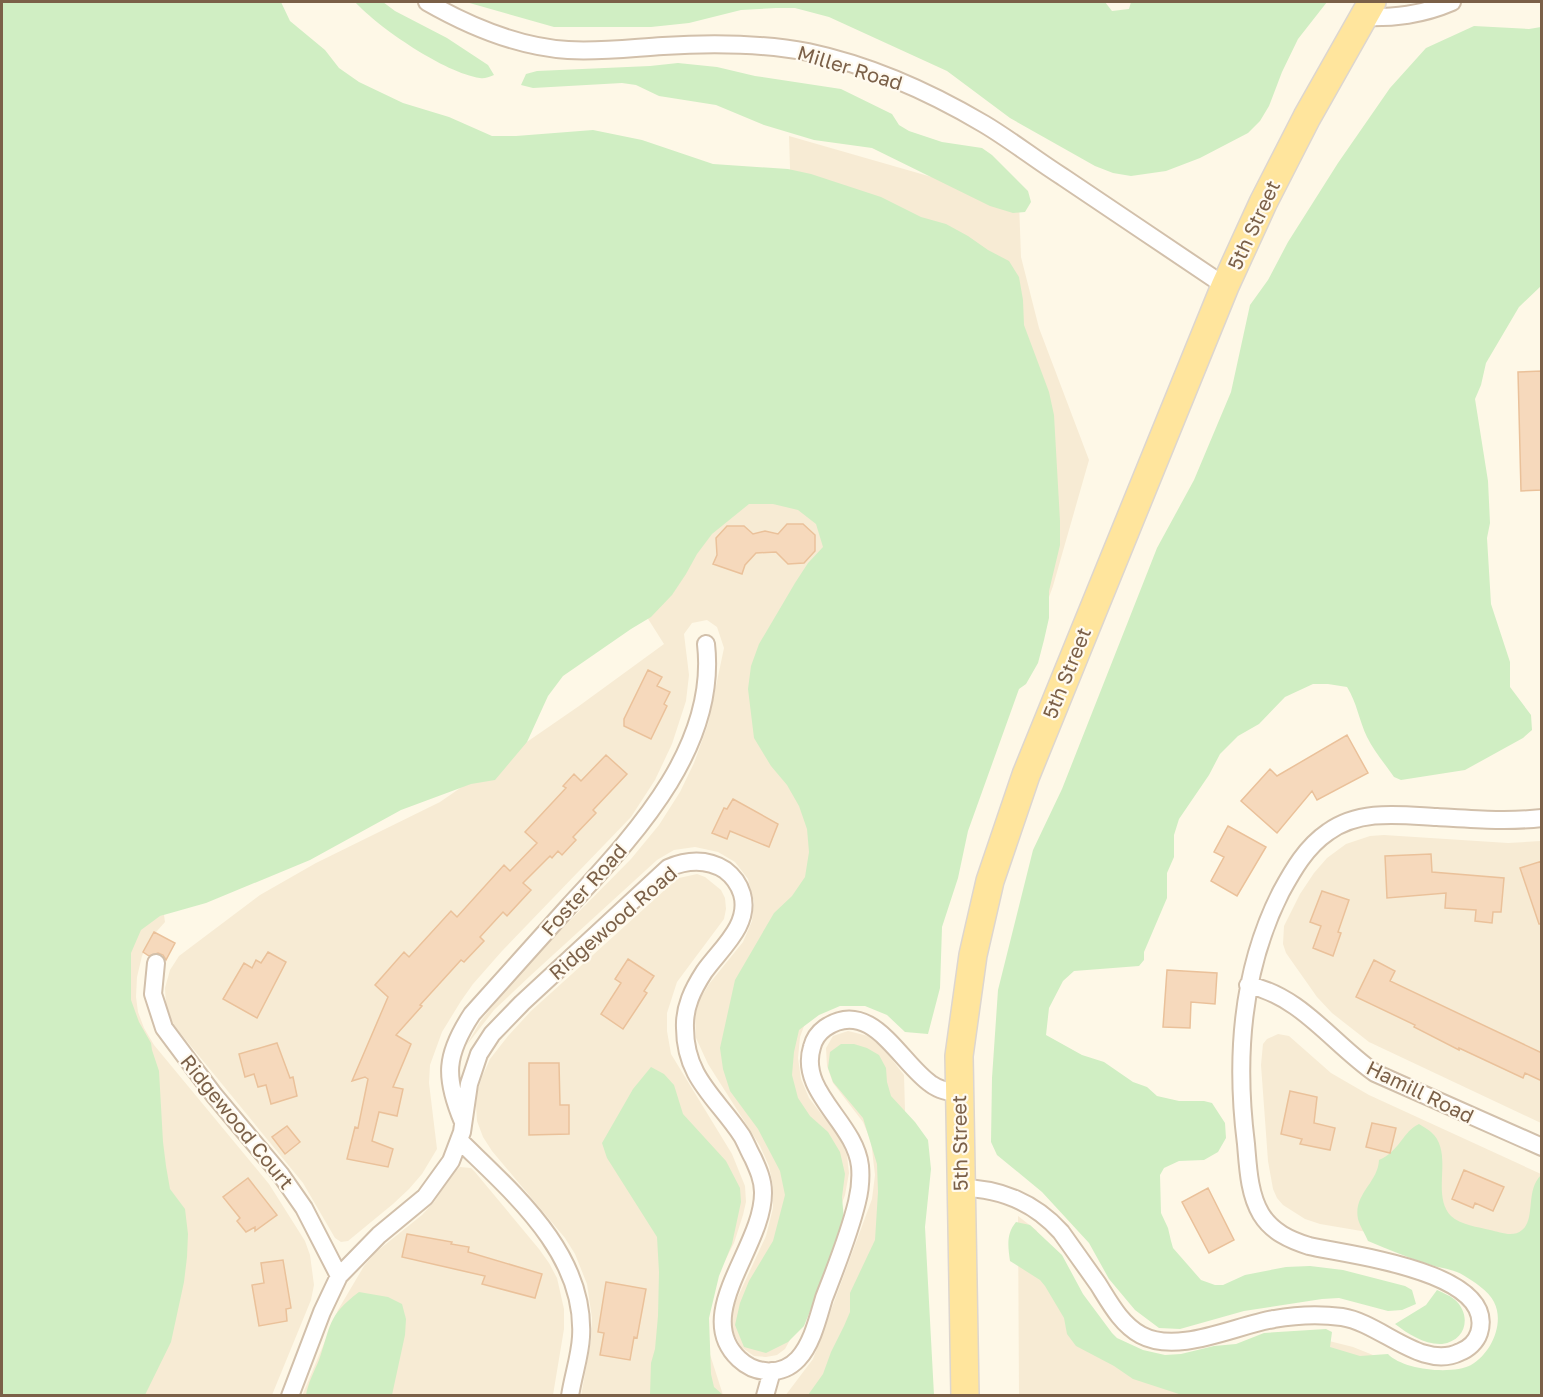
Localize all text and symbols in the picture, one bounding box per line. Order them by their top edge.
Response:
street label: Miller Road [795,40,906,94]
street label: 5th Street [1222,176,1284,273]
street label: 5th Street [1037,624,1095,722]
street label: Foster Road [536,838,631,940]
street label: Ridgewood Road [544,860,681,984]
street label: Ridgewood Court [176,1049,299,1193]
street label: Hamill Road [1363,1055,1478,1127]
street label: 5th Street [946,1095,972,1191]

